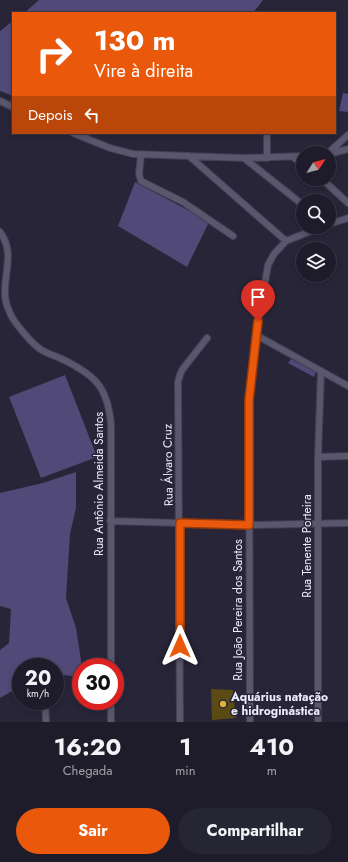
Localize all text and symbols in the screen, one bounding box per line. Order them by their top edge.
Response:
text: 130 m [94,20,176,61]
icon: right [28,28,80,80]
text: Vire à direita [94,58,193,84]
text: Depois [28,104,73,126]
icon: left [81,104,103,126]
north arrow [296,146,336,186]
map controls [296,146,336,282]
button: search [296,194,336,234]
button: layers [296,242,336,282]
pin [241,280,275,321]
icon: arrive [247,286,269,308]
street label: Rua Antônio Almeida Santos [90,412,108,556]
street label: Rua Álvaro Cruz [158,423,178,506]
street label: Rua Tenente Porteira [298,494,316,598]
street label: Rua João Pereira dos Santos [229,539,247,681]
position arrow [159,625,201,667]
speed limit sign: 30 [72,658,124,710]
text: 20 [25,664,51,693]
text: km/h [27,686,49,701]
place label: Aquárius natação e hidroginástica [230,688,328,720]
marker: Aquárius natação e hidroginástica [218,699,228,709]
text: 16:20 [54,729,121,764]
text: 1 [179,729,191,764]
text: 410 [249,729,294,764]
text: Chegada [63,761,112,780]
text: min [175,761,196,780]
text: m [267,761,277,780]
button: Sair [16,808,170,854]
button: Compartilhar [178,808,332,854]

